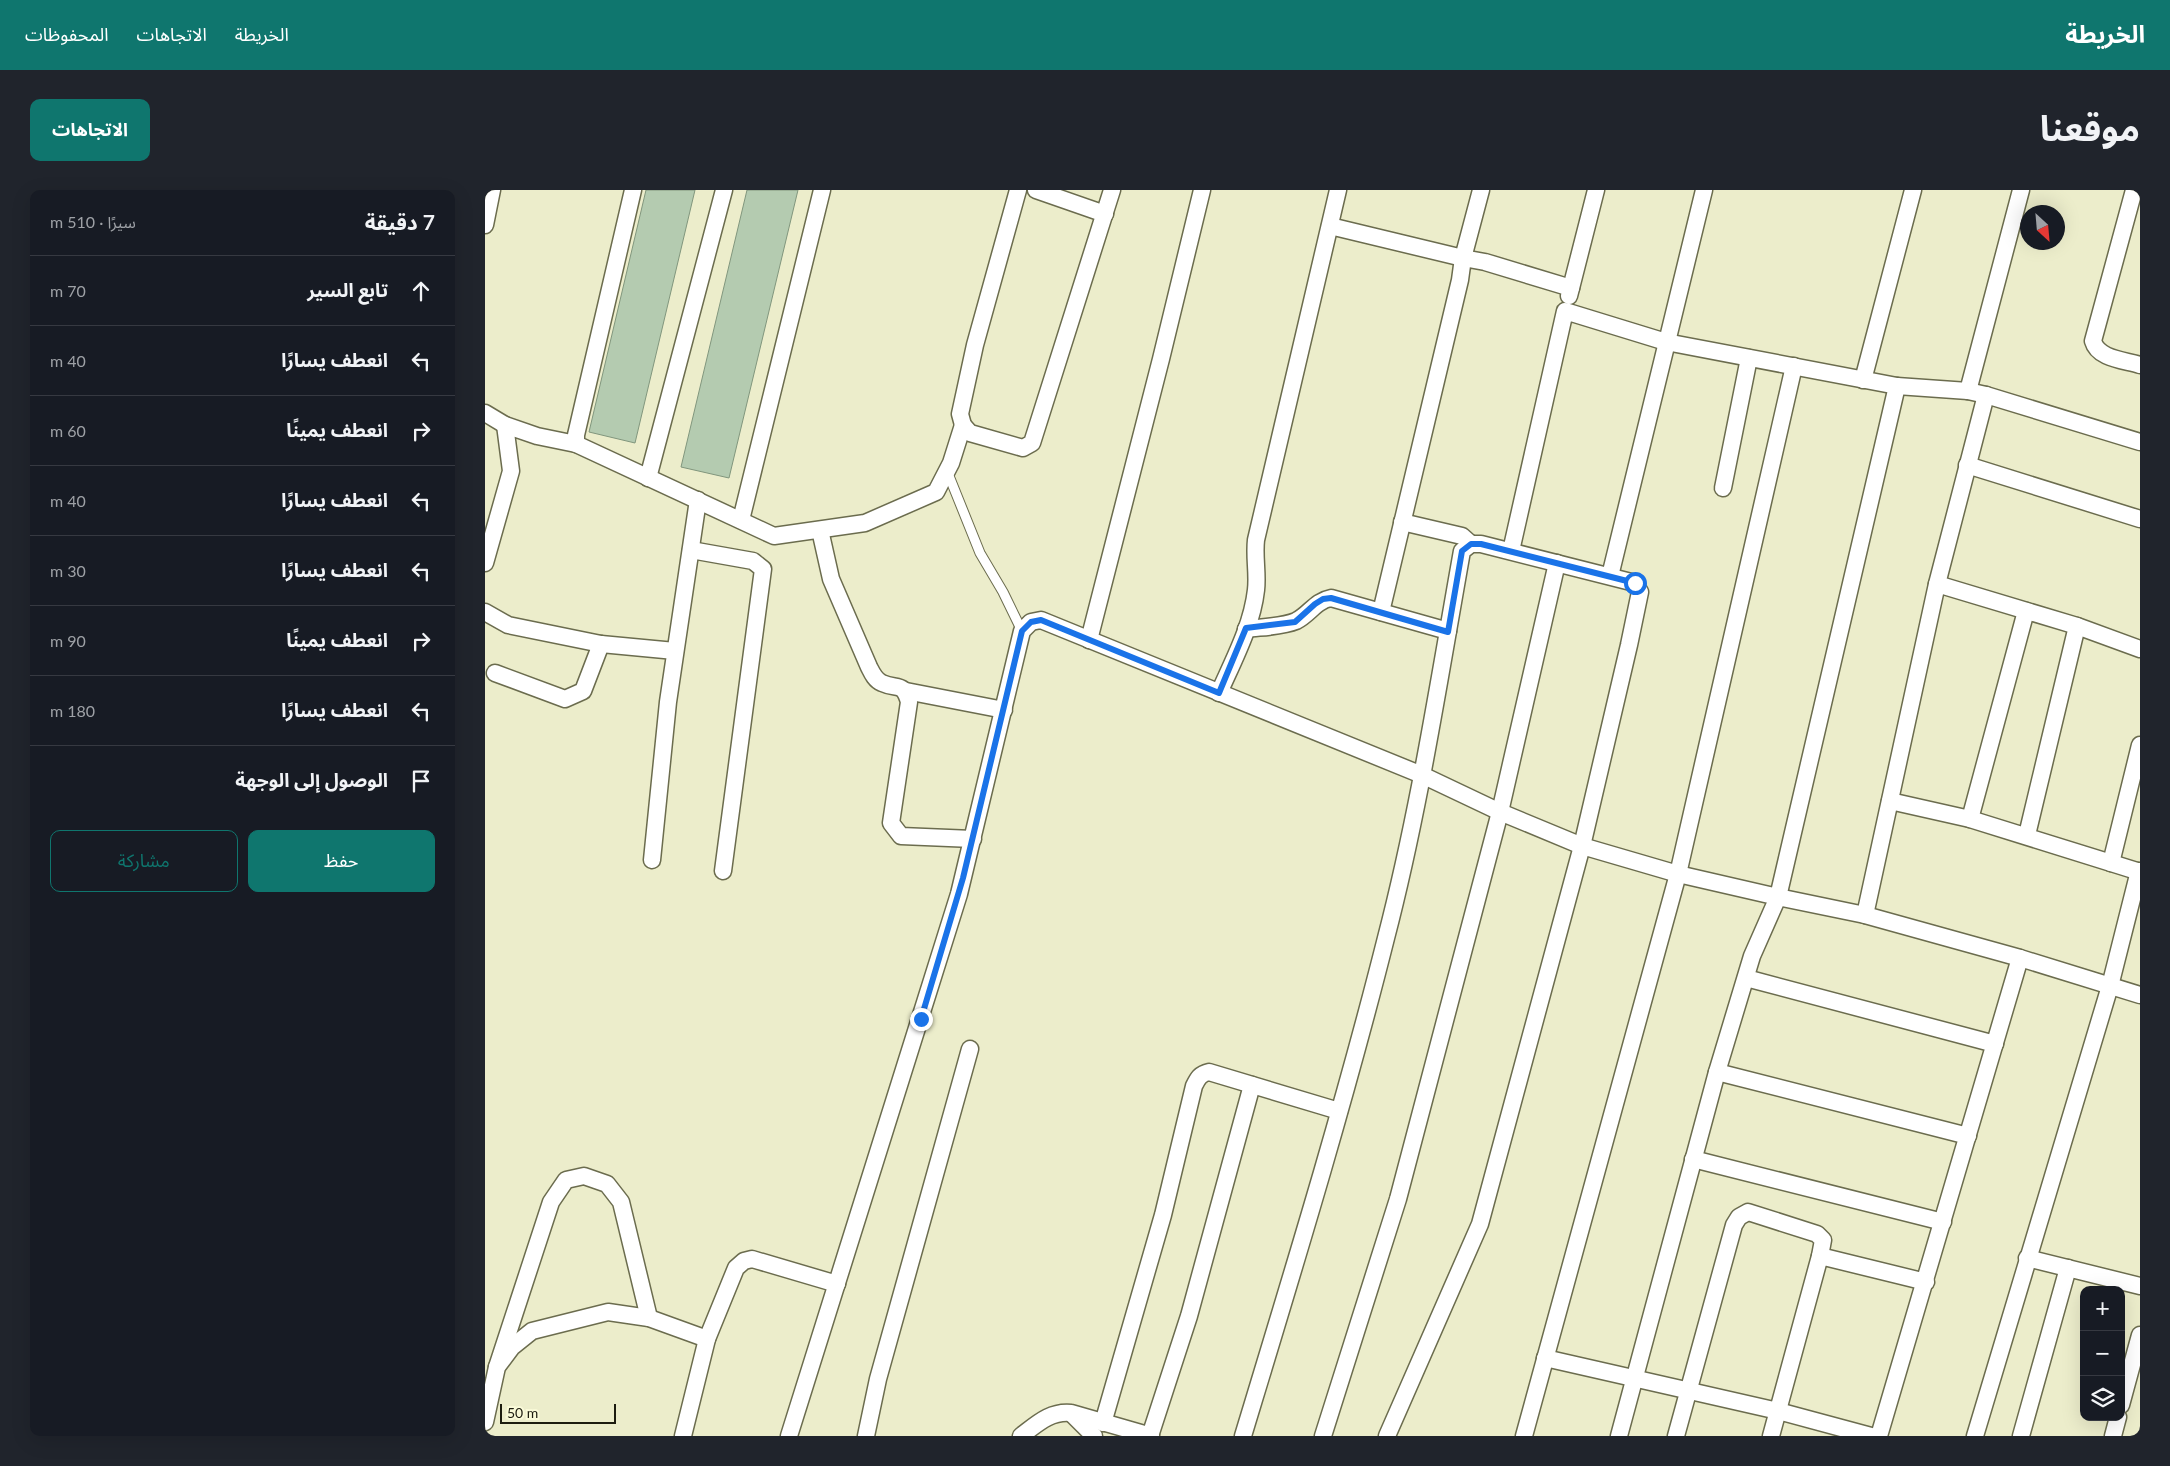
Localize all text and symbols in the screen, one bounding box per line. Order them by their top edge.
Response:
text: الخريطة [2065,19,2145,48]
text: المحفوظات [25,23,109,45]
text: الاتجاهات [137,23,207,45]
text: الخريطة [235,23,289,45]
button: الاتجاهات [30,99,150,161]
text: موقعنا [2040,106,2140,148]
north arrow [2020,205,2065,250]
text: 7 دقيقة [365,209,435,234]
text: سيرًا · 510 m [50,212,136,231]
icon: ahead [407,277,435,305]
text: تابع السير [307,278,388,301]
text: 70 m [50,281,86,300]
icon: left [407,347,435,375]
text: انعطف يسارًا [281,348,388,371]
text: 40 m [50,351,86,370]
icon: right [407,417,435,445]
text: انعطف يمينًا [286,418,388,441]
text: 60 m [50,421,86,440]
icon: left [407,487,435,515]
text: انعطف يسارًا [281,488,388,511]
text: 40 m [50,491,86,510]
icon: left [407,557,435,585]
text: انعطف يسارًا [281,558,388,581]
text: 30 m [50,561,86,580]
route start [1624,572,1647,595]
icon: right [407,627,435,655]
text: انعطف يمينًا [286,628,388,651]
text: 90 m [50,631,86,650]
icon: left [407,697,435,725]
text: انعطف يسارًا [281,698,388,721]
text: 180 m [50,701,95,720]
icon: arrive [407,767,435,795]
text: الوصول إلى الوجهة [235,768,388,791]
button: مشاركة [50,830,238,892]
button: حفظ [248,830,435,892]
route end [910,1008,933,1031]
map controls [2080,1286,2125,1421]
button: + [2080,1286,2125,1331]
button: − [2080,1331,2125,1376]
button: layers [2080,1376,2125,1421]
scale bar [500,1401,616,1424]
text: 50 m [507,1404,538,1421]

